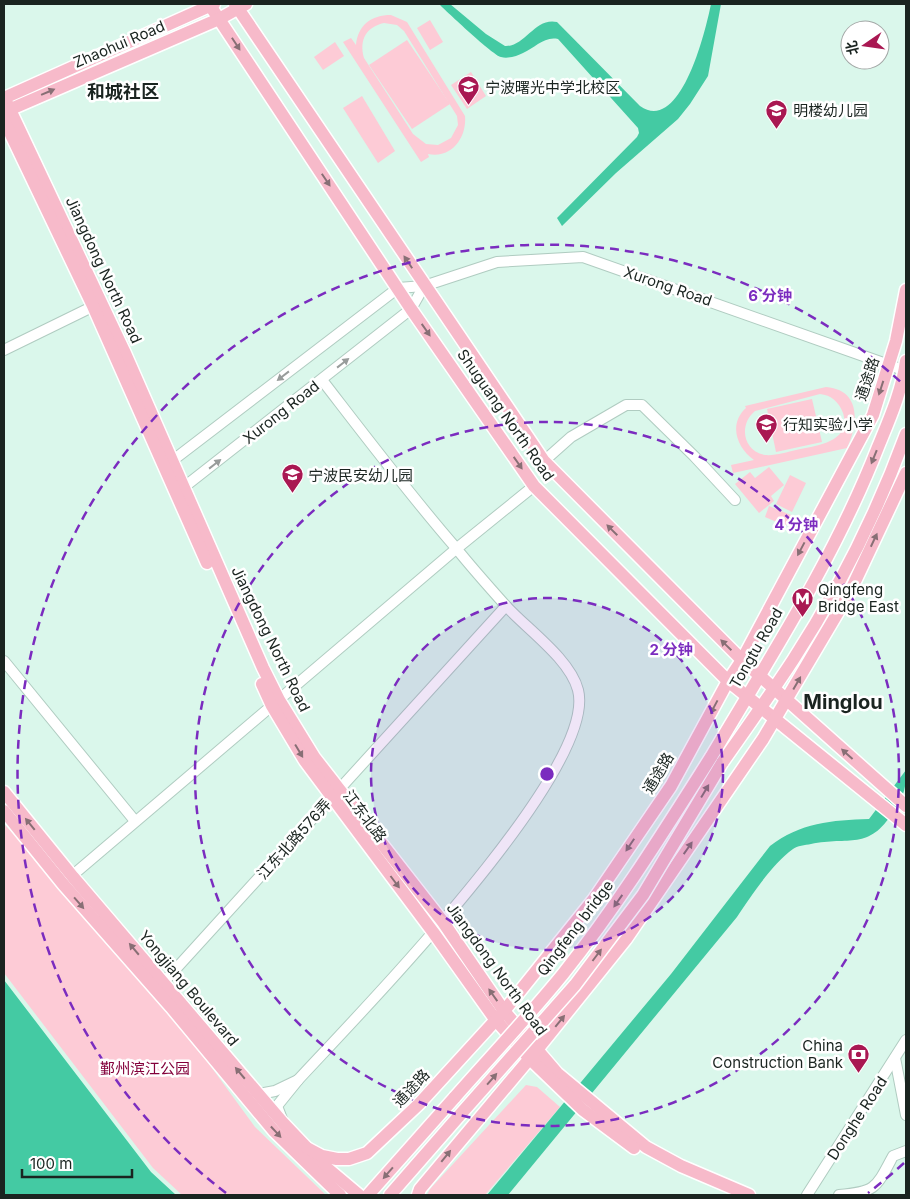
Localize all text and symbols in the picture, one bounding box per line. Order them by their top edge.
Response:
street label: Zhaohui Road [70,16,168,72]
north arrow [840,20,890,70]
one-way arrow [231,38,241,51]
text: 北 [842,39,862,57]
school or university icon: 宁波曙光中学北校区 [457,75,481,106]
place label: 宁波曙光中学北校区 [485,78,620,97]
district label: 和城社区 [87,81,159,102]
one-way arrow [41,88,56,96]
school or university icon: 明楼幼儿园 [765,98,789,129]
place label: 明楼幼儿园 [793,101,868,120]
one-way arrow [321,173,331,187]
street label: Jiangdong North Road [62,194,146,346]
one-way arrow [403,255,413,269]
street label: Xurong Road [621,262,715,310]
text: 6 分钟 [748,286,792,305]
one-way arrow [421,323,431,337]
street label: Shuguang North Road [453,345,559,485]
street label: 通途路 [851,355,883,403]
one-way arrow [336,358,349,369]
one-way arrow [276,371,290,381]
street label: Xurong Road [239,376,323,448]
one-way arrow [877,381,884,396]
school or university icon: 行知实验小学 [755,412,779,443]
place label: 行知实验小学 [783,415,873,434]
one-way arrow [870,450,878,465]
one-way arrow [513,457,523,470]
one-way arrow [208,458,221,469]
school or university icon: 宁波民安幼儿园 [280,463,304,494]
place label: 宁波民安幼儿园 [308,466,413,485]
text: 4 分钟 [774,515,818,534]
one-way arrow [606,524,618,536]
one-way arrow [870,533,879,548]
one-way arrow [797,542,805,557]
street label: Jiangdong North Road [228,563,314,715]
place label: Qingfeng Bridge East [818,580,899,616]
metro station icon: Qingfeng Bridge East [790,586,814,617]
street label: Tongtu Road [725,604,787,692]
one-way arrow [721,639,733,651]
text: 2 分钟 [649,640,693,659]
one-way arrow [793,677,802,690]
district label: Minglou [803,690,883,714]
one-way arrow [710,699,718,714]
one-way arrow [294,745,303,758]
one-way arrow [841,748,854,759]
street label: 通途路 [638,749,678,797]
centre of rings [538,765,556,783]
one-way arrow [701,784,710,797]
street label: 江东北路 [339,786,391,846]
street label: 江东北路576弄 [253,795,335,883]
one-way arrow [25,818,36,831]
one-way arrow [625,839,635,852]
one-way arrow [683,841,693,855]
one-way arrow [390,875,400,889]
street label: Qingfeng bridge [533,876,617,980]
one-way arrow [613,894,623,908]
one-way arrow [73,896,85,908]
street label: Jiangdong North Road [442,899,552,1039]
street label: Yongjiang Boulevard [135,926,243,1050]
one-way arrow [129,943,140,956]
one-way arrow [592,948,602,962]
one-way arrow [488,988,497,1001]
one-way arrow [555,1014,566,1027]
place label: China Construction Bank [712,1036,844,1072]
bank icon: China Construction Bank [847,1042,871,1073]
park label: 鄞州滨江公园 [100,1059,190,1078]
street label: 通途路 [389,1065,433,1111]
one-way arrow [234,1067,246,1079]
one-way arrow [486,1072,497,1085]
street label: Donghe Road [823,1073,891,1163]
one-way arrow [270,1126,282,1138]
scale bar [22,1146,132,1178]
one-way arrow [440,1150,451,1162]
text: 100 m [30,1154,72,1173]
one-way arrow [382,1166,394,1178]

